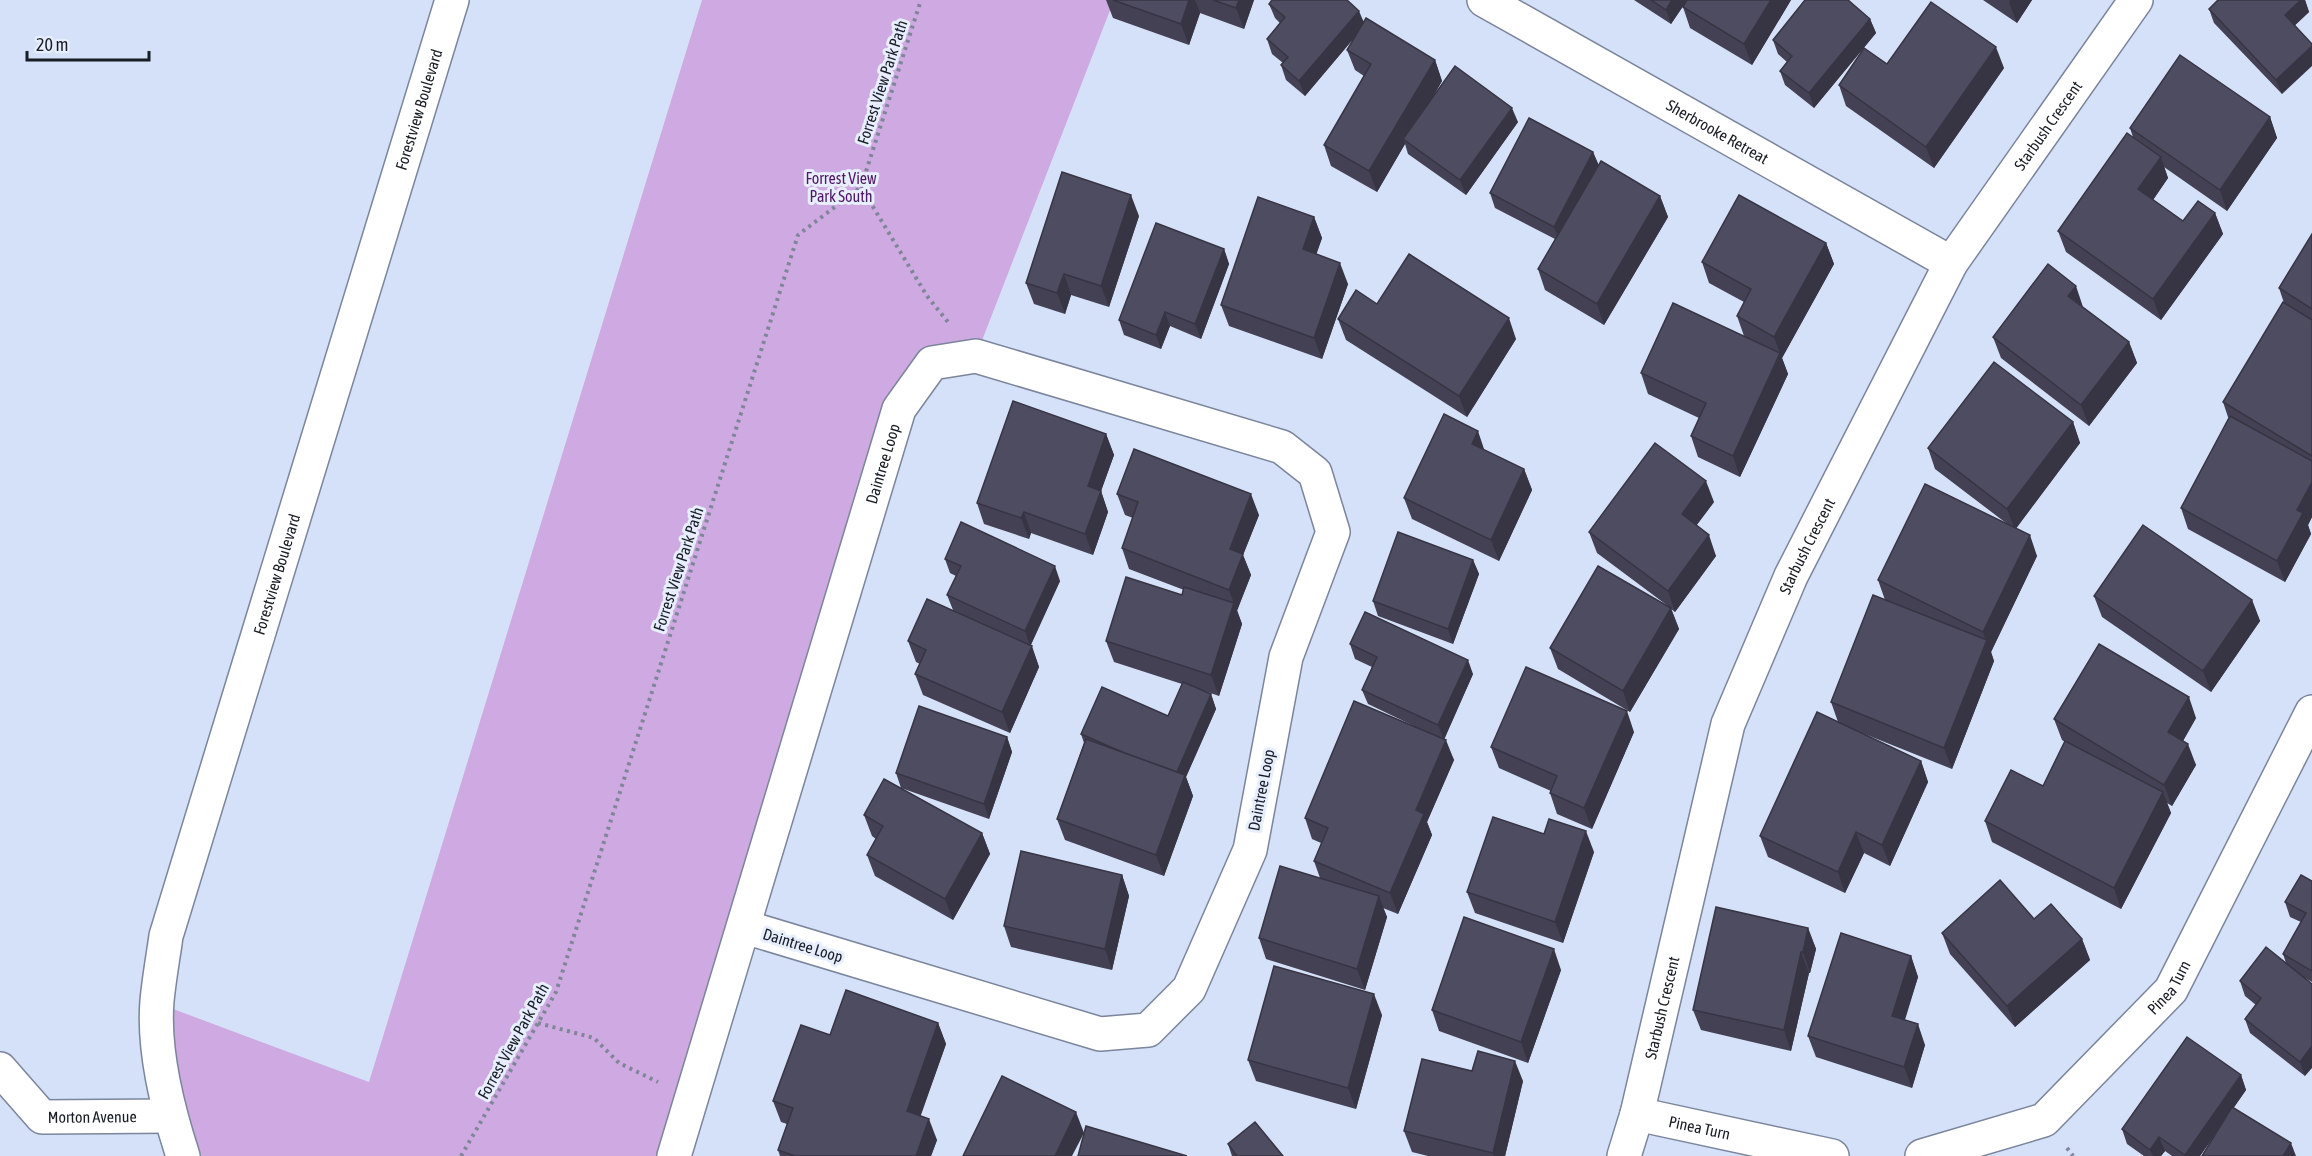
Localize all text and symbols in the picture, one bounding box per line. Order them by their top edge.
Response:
street label: Forrest View Park Path [853,18,911,146]
scale bar [27,24,148,62]
text: 20 m [36,34,68,55]
street label: Forestview Boulevard [392,47,445,172]
street label: Starbush Crescent [2010,77,2086,174]
street label: Sherbrooke Retreat [1663,96,1772,168]
park label: Forrest View Park South [806,169,877,205]
street label: Daintree Loop [862,422,904,506]
street label: Starbush Crescent [1775,495,1838,597]
street label: Forrest View Park Path [649,505,707,633]
street label: Forestview Boulevard [250,512,303,637]
street label: Daintree Loop [1244,748,1279,832]
street label: Daintree Loop [761,924,845,967]
street label: Starbush Crescent [1641,954,1683,1061]
street label: Pinea Turn [2144,957,2194,1018]
street label: Forrest View Park Path [474,980,552,1102]
street label: Morton Avenue [48,1107,137,1126]
street label: Pinea Turn [1667,1112,1732,1143]

